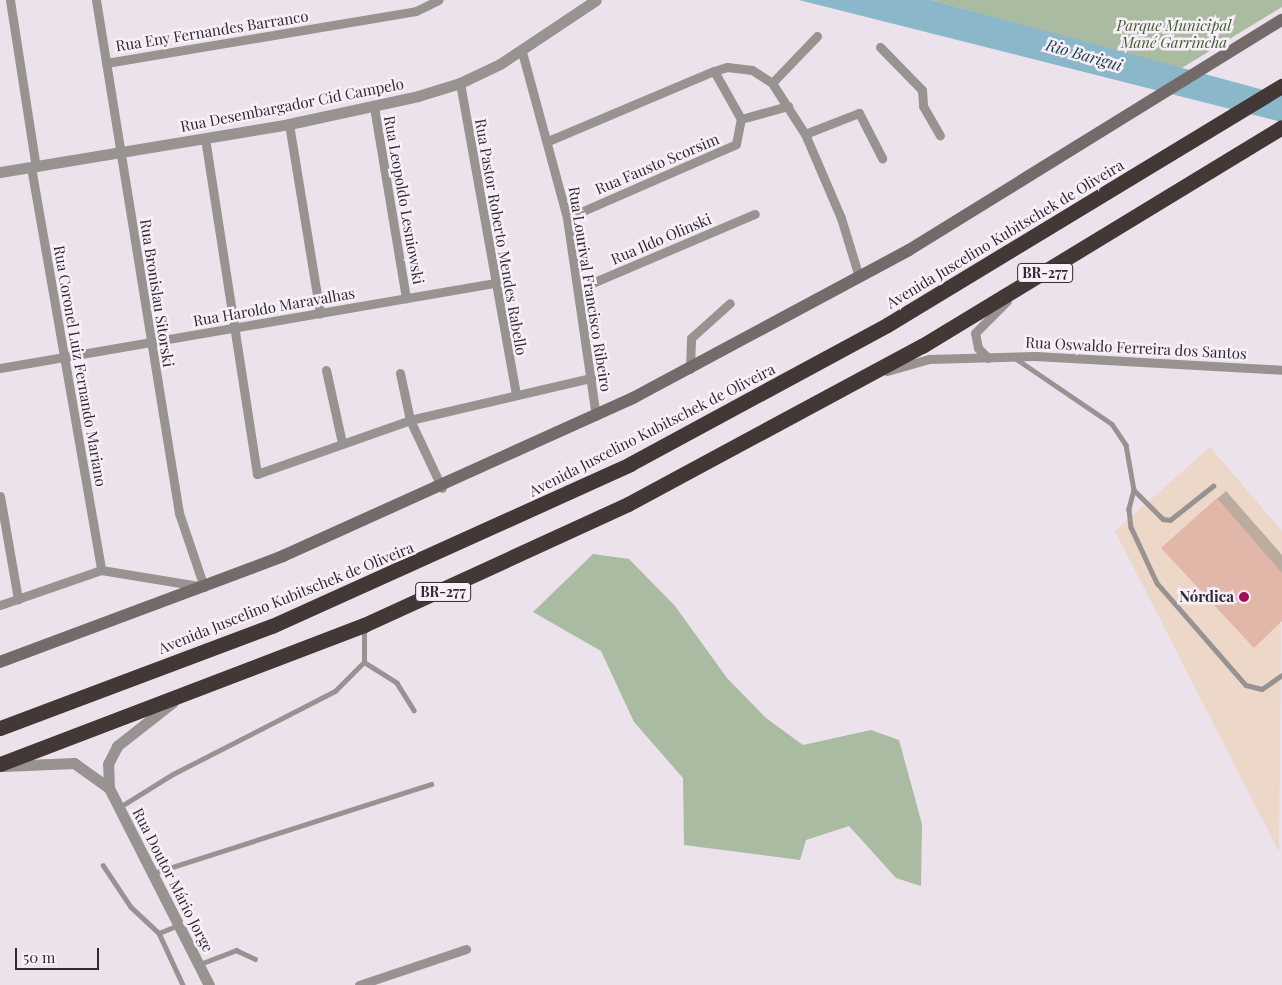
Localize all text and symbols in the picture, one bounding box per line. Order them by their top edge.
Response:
street label: Rua Eny Fernandes Barranco [114,7,310,55]
park label: Parque Municipal Mané Garrincha [1117,16,1231,51]
water label: Rio Barigui [1044,35,1124,75]
street label: Rua Desembargador Cid Campelo [178,74,406,136]
street label: Rua Leopoldo Lesniowski [380,114,428,286]
street label: Rua Pastor Roberto Mendes Rabello [471,117,531,357]
street label: Rua Fausto Scorsim [592,130,722,198]
street label: Avenida Juscelino Kubitschek de Oliveira [883,156,1127,312]
street label: Rua Lourival Francisco Ribeiro [565,185,615,393]
street label: Rua Ildo Olinski [608,210,714,268]
street label: Rua Bronislau Sitorski [136,218,178,368]
street label: Rua Coronel Luiz Fernando Mariano [50,244,110,488]
road number: BR-277 [1016,262,1074,284]
street label: Rua Haroldo Maravalhas [192,284,356,330]
street label: Rua Oswaldo Ferreira dos Santos [1025,333,1247,363]
street label: Avenida Juscelino Kubitschek de Oliveira [526,360,778,500]
street label: Avenida Juscelino Kubitschek de Oliveira [156,538,416,658]
road number: BR-277 [414,580,472,604]
place label: Nórdica [1179,588,1234,606]
marker: Nórdica [1238,591,1250,603]
street label: Rua Doutor Mário Jorge [129,805,217,955]
scale bar [18,938,101,970]
text: 50 m [23,947,55,967]

